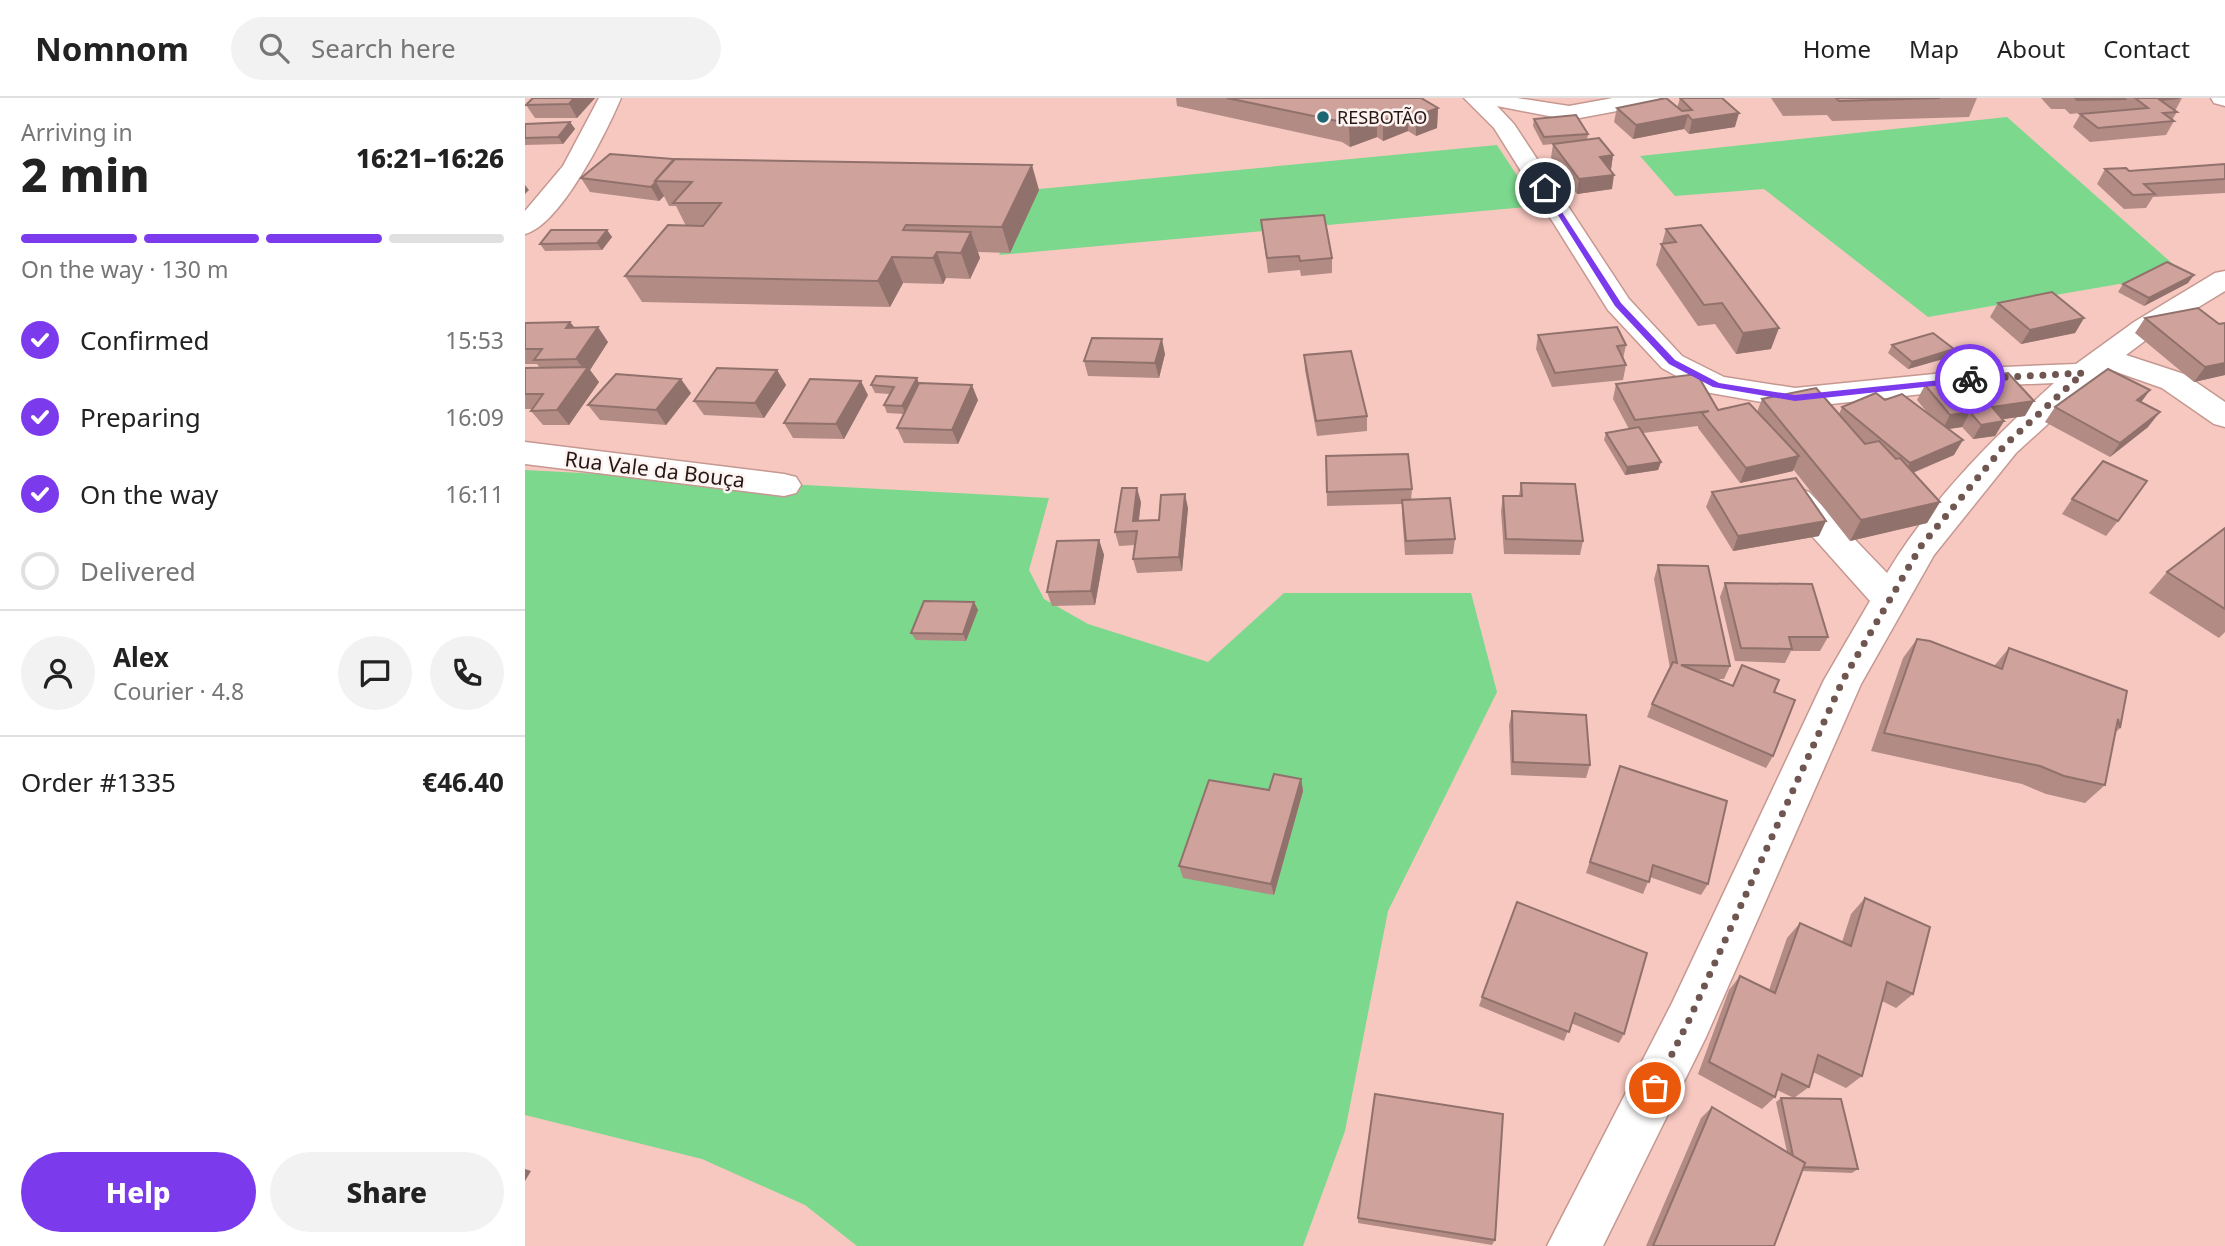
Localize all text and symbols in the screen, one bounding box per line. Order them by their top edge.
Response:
search box [231,17,721,80]
text: Nomnom [35,26,189,71]
icon: search [255,29,293,67]
text: Search here [311,30,456,66]
text: Home [1803,32,1871,65]
text: Map [1909,32,1959,65]
text: About [1997,32,2065,65]
text: Contact [2103,32,2190,65]
place label: RESBOTÃO [1337,105,1427,129]
marker: RESBOTÃO [1315,109,1331,125]
text: Arriving in [21,116,133,148]
text: 16:21–16:26 [356,140,504,176]
text: 2 min [21,143,150,205]
pin [1515,158,1575,218]
icon: home [1526,169,1564,207]
text: On the way · 130 m [21,253,228,285]
icon: check [21,321,59,359]
text: Confirmed [80,322,210,358]
text: 15:53 [445,324,504,356]
courier [1935,344,2005,414]
icon: bike [1951,360,1989,398]
icon: check [21,398,59,436]
text: Preparing [80,399,201,435]
text: 16:09 [445,401,504,433]
street label: Rua Vale da Bouça [563,444,747,494]
icon: check [21,475,59,513]
text: On the way [80,476,218,512]
text: 16:11 [445,478,504,510]
text: Delivered [80,553,196,589]
button: person [21,636,95,710]
button: chat [338,636,412,710]
button: phone [430,636,504,710]
text: Alex [113,639,169,675]
text: Courier · 4.8 [113,675,244,707]
text: Order #1335 [21,764,176,800]
text: €46.40 [422,764,504,800]
pin [1625,1058,1685,1118]
icon: bag [1636,1069,1674,1107]
button: Help [21,1152,256,1232]
button: Share [270,1152,504,1232]

